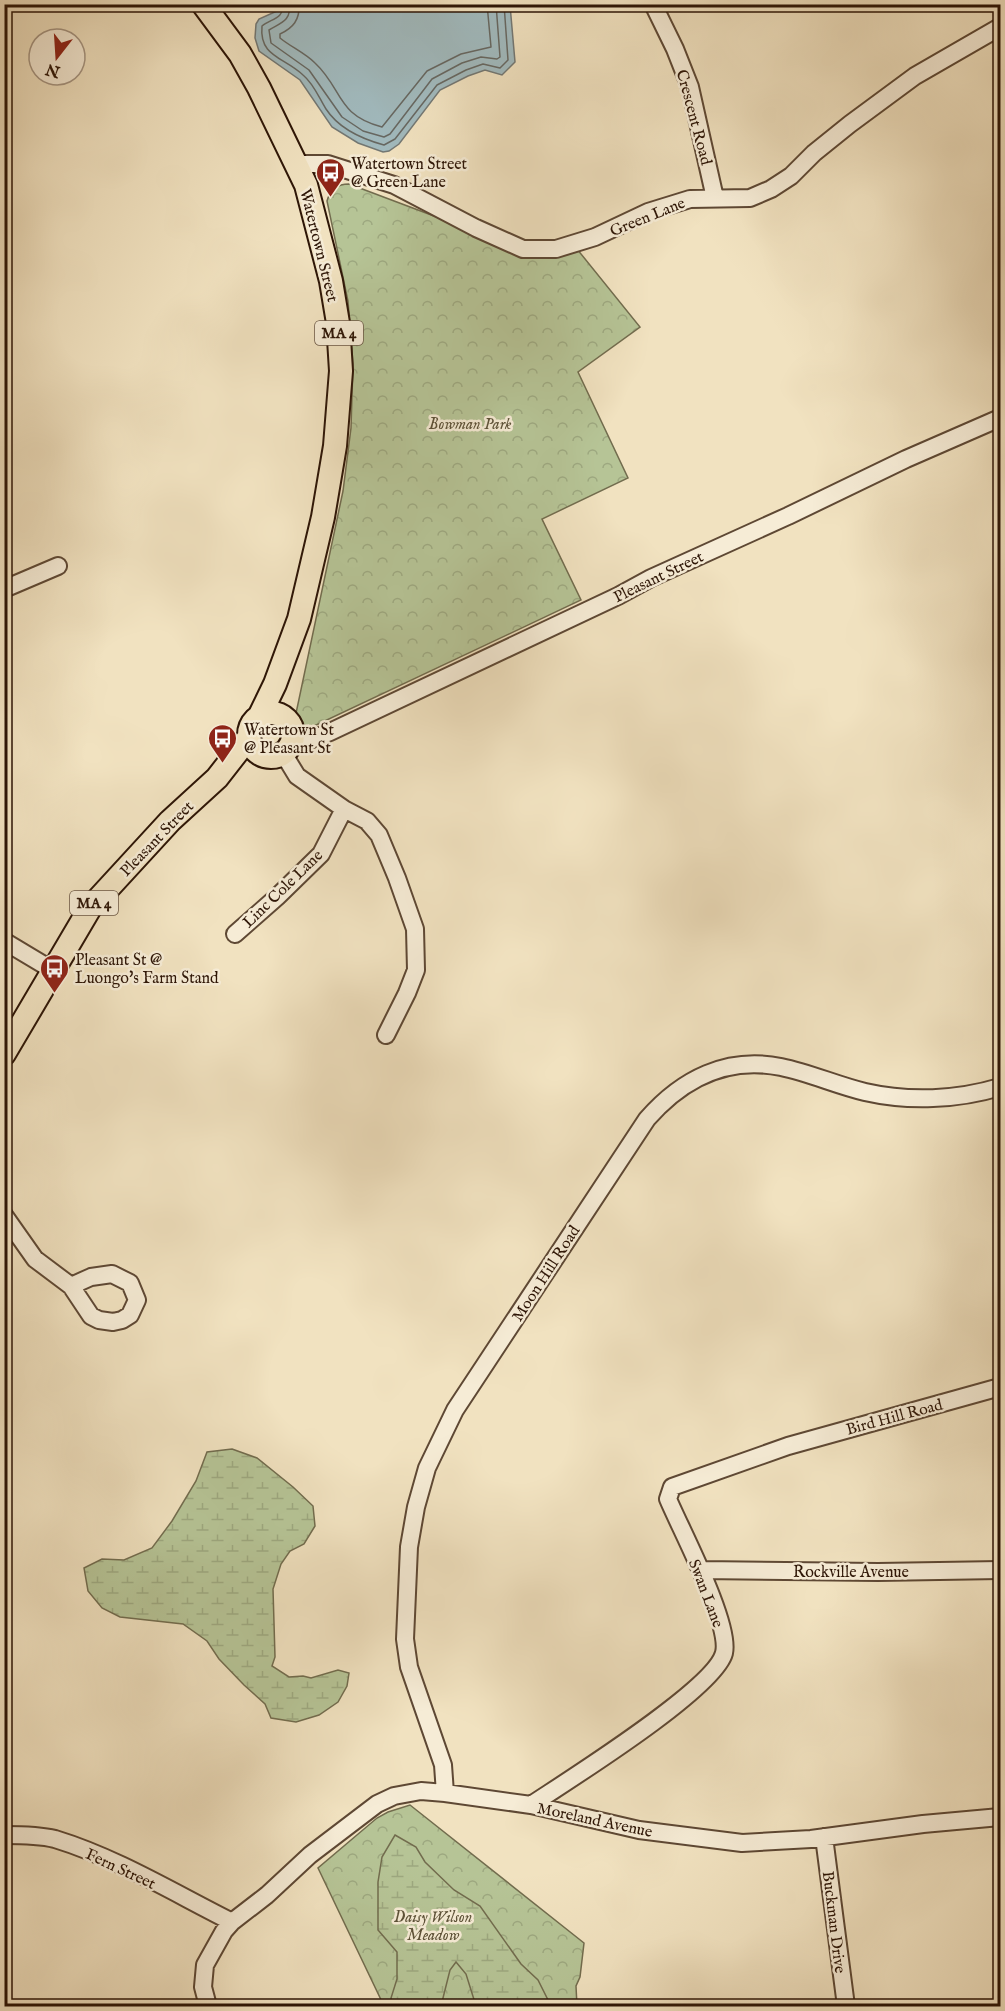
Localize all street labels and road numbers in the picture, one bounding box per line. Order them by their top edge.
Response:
street label: Crescent Road [671,68,716,168]
street label: Watertown Street [294,187,342,305]
street label: Green Lane [607,194,688,242]
road number: MA 4 [315,321,363,345]
street label: Pleasant Street [611,547,708,608]
street label: Pleasant Street [116,797,199,881]
street label: Linc Cole Lane [239,846,328,933]
road number: MA 4 [70,891,118,915]
street label: Moon Hill Road [508,1222,585,1326]
street label: Bird Hill Road [844,1395,945,1440]
street label: Swan Lane [683,1557,727,1631]
street label: Rockville Avenue [793,1563,909,1583]
street label: Moreland Avenue [535,1799,654,1843]
street label: Fern Street [82,1845,159,1895]
street label: Buckman Drive [817,1870,849,1975]

